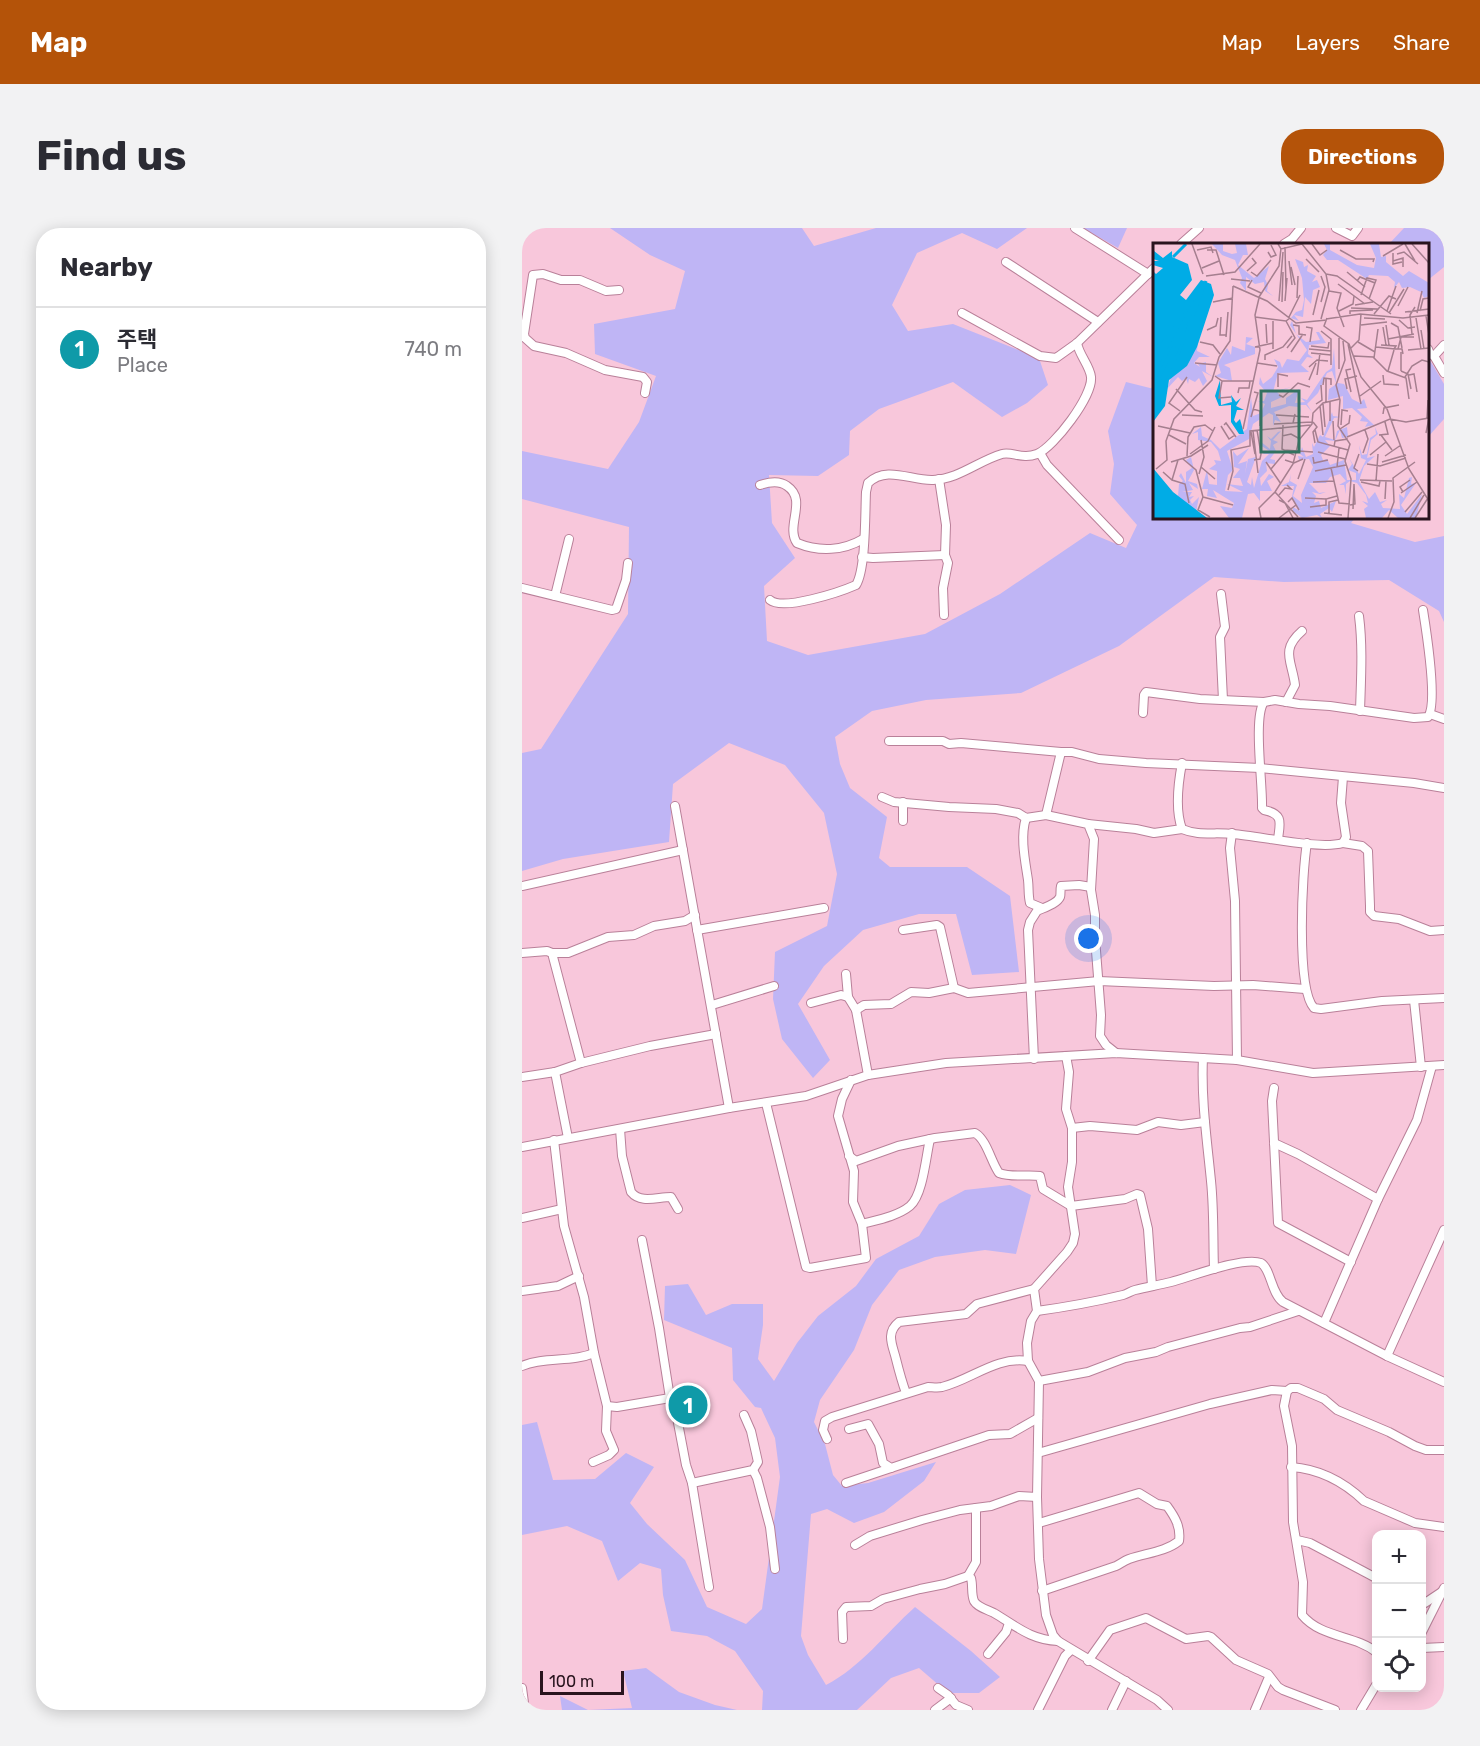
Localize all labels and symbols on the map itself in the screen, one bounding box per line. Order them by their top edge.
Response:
inset map [1153,243,1429,519]
your location [1074,924,1103,953]
pin: 1 [668,1382,708,1428]
scale bar [540,1668,624,1696]

